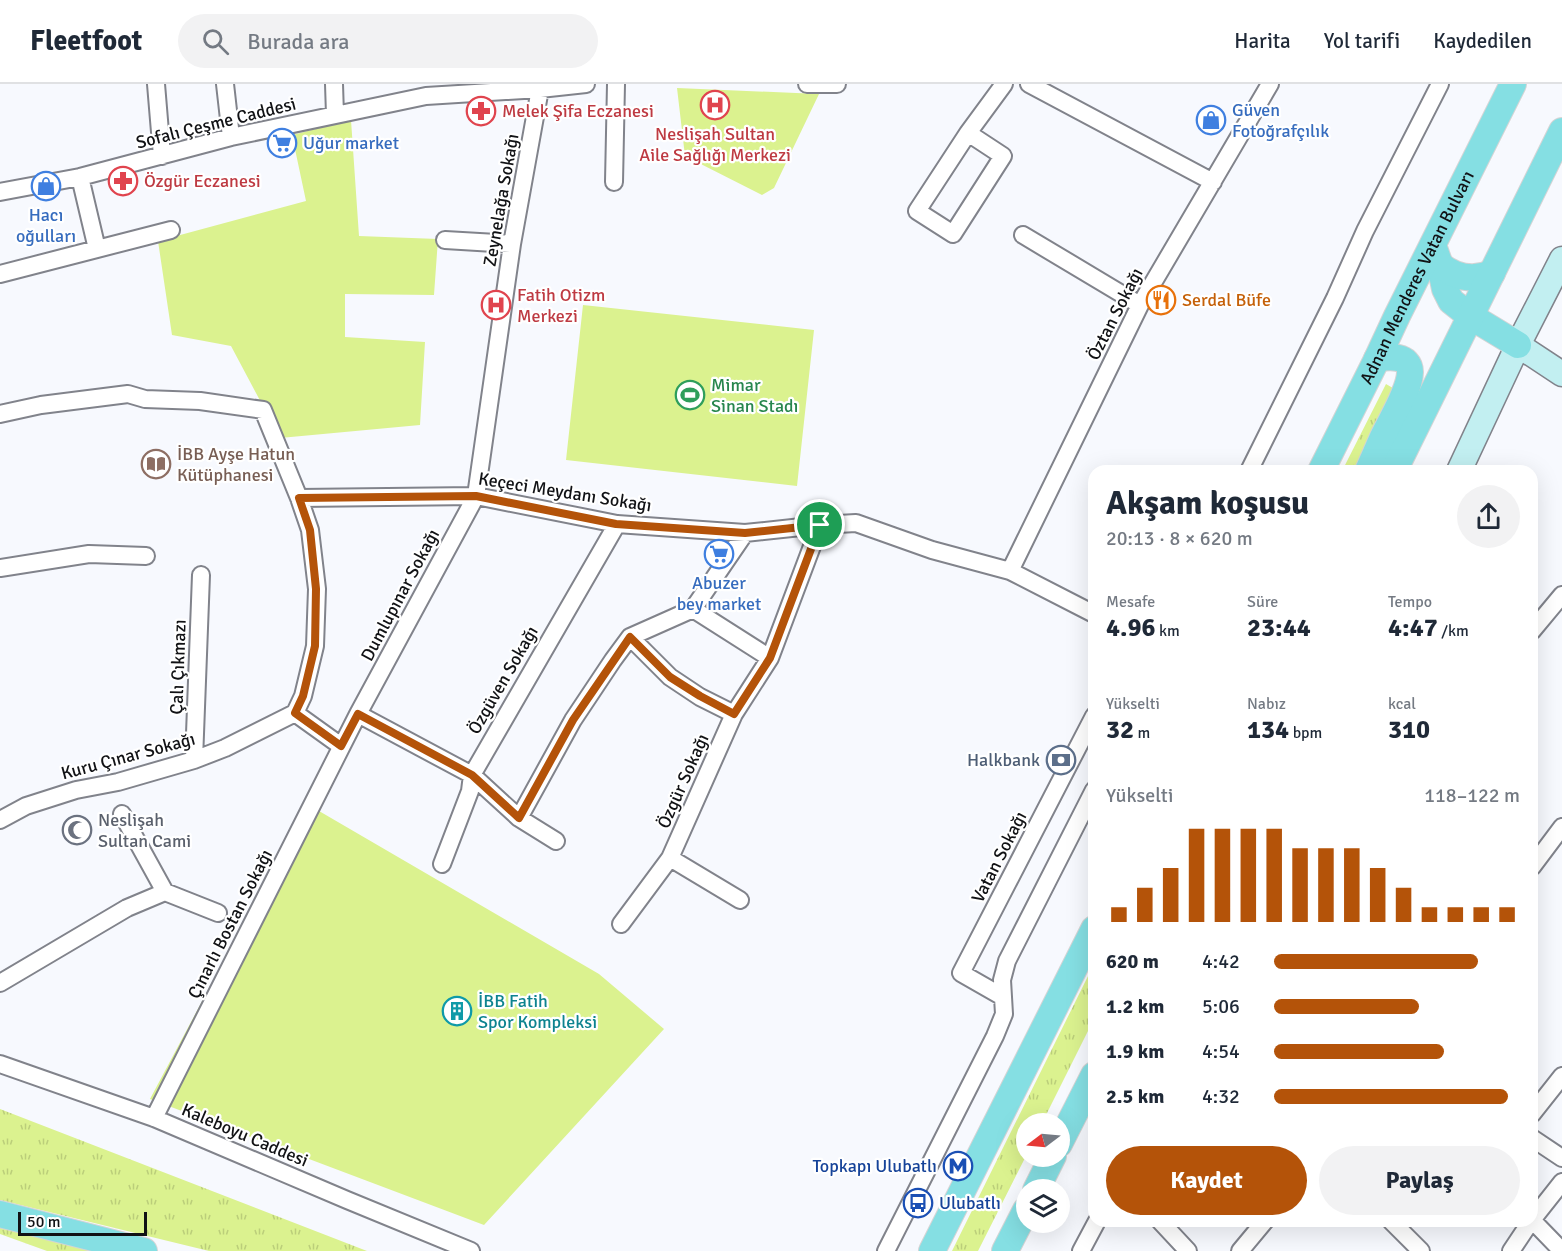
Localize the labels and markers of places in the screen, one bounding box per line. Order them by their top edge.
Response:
hospital icon: Neslişah Sultan Aile Sağlığı Merkezi [699,89,731,121]
pharmacy icon: Melek Şifa Eczanesi [465,95,497,127]
place label: Güven Fotoğrafçılık [1232,99,1329,142]
place label: Melek Şifa Eczanesi [502,100,654,122]
shop icon: Güven Fotoğrafçılık [1195,104,1227,136]
place label: Neslişah Sultan Aile Sağlığı Merkezi [639,123,791,166]
supermarket icon: Uğur market [266,127,298,159]
place label: Uğur market [303,132,399,154]
pharmacy icon: Özgür Eczanesi [107,165,139,197]
shop icon: Hacı oğulları [30,170,62,202]
place label: Özgür Eczanesi [144,170,261,192]
place label: Hacı oğulları [16,204,76,247]
place label: Fatih Otizm Merkezi [517,284,605,327]
restaurant icon: Serdal Büfe [1145,284,1177,316]
hospital icon: Fatih Otizm Merkezi [480,289,512,321]
place label: Serdal Büfe [1182,289,1271,311]
place label: Mimar Sinan Stadı [711,374,798,417]
sports icon: Mimar Sinan Stadı [674,379,706,411]
place label: İBB Ayşe Hatun Kütüphanesi [177,443,295,486]
library icon: İBB Ayşe Hatun Kütüphanesi [140,448,172,480]
pin [794,499,845,550]
supermarket icon: Abuzer bey market [703,538,735,570]
place label: Abuzer bey market [677,572,761,615]
bank icon: Halkbank [1045,744,1077,776]
place label: Halkbank [967,749,1040,771]
place label: Neslişah Sultan Cami [98,809,191,852]
mosque icon: Neslişah Sultan Cami [61,814,93,846]
place label: İBB Fatih Spor Kompleksi [478,990,597,1033]
building icon: İBB Fatih Spor Kompleksi [441,995,473,1027]
metro station icon: Topkapı Ulubatlı [942,1150,974,1182]
place label: Topkapı Ulubatlı [812,1155,937,1177]
bus stop icon: Ulubatlı [902,1187,934,1219]
place label: Ulubatlı [939,1192,1001,1214]

